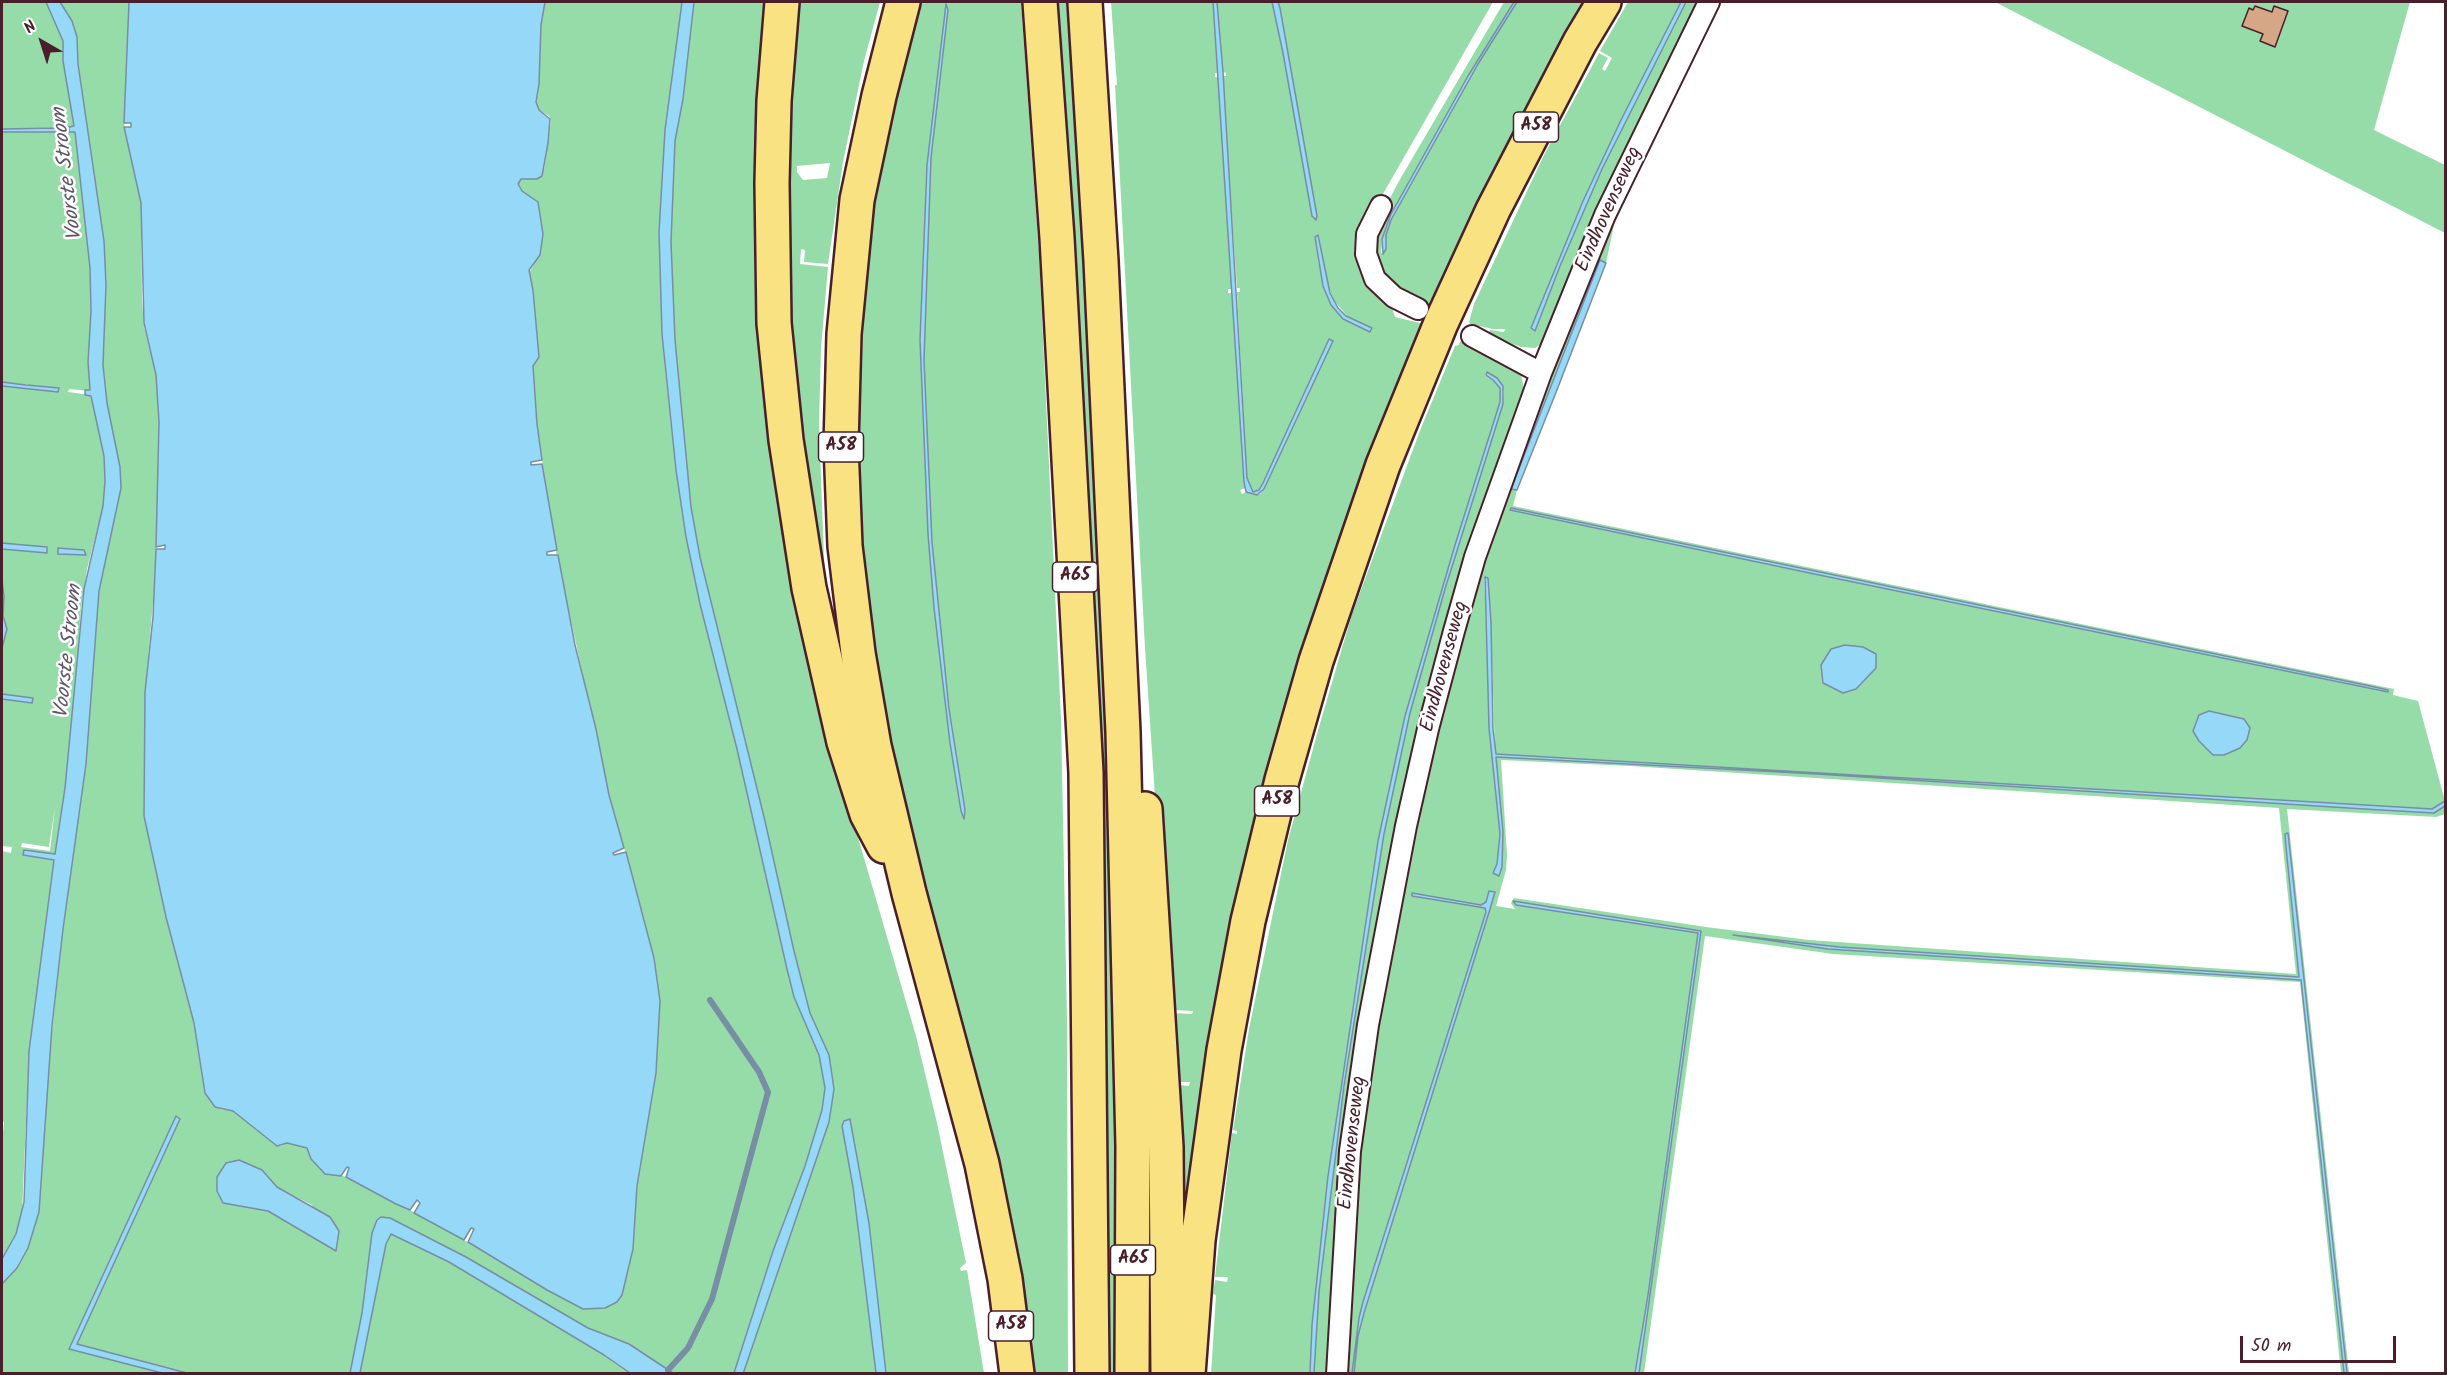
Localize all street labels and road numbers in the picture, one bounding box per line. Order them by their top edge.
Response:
road number: A58 [1514,112,1558,142]
street label: Eindhovenseweg [1572,144,1648,276]
road number: A58 [818,432,864,462]
road number: A65 [1052,562,1098,592]
street label: Eindhovenseweg [1417,599,1475,735]
road number: A58 [1254,786,1300,816]
street label: Eindhovenseweg [1335,1075,1373,1211]
road number: A65 [1110,1245,1156,1275]
road number: A58 [988,1311,1034,1341]

